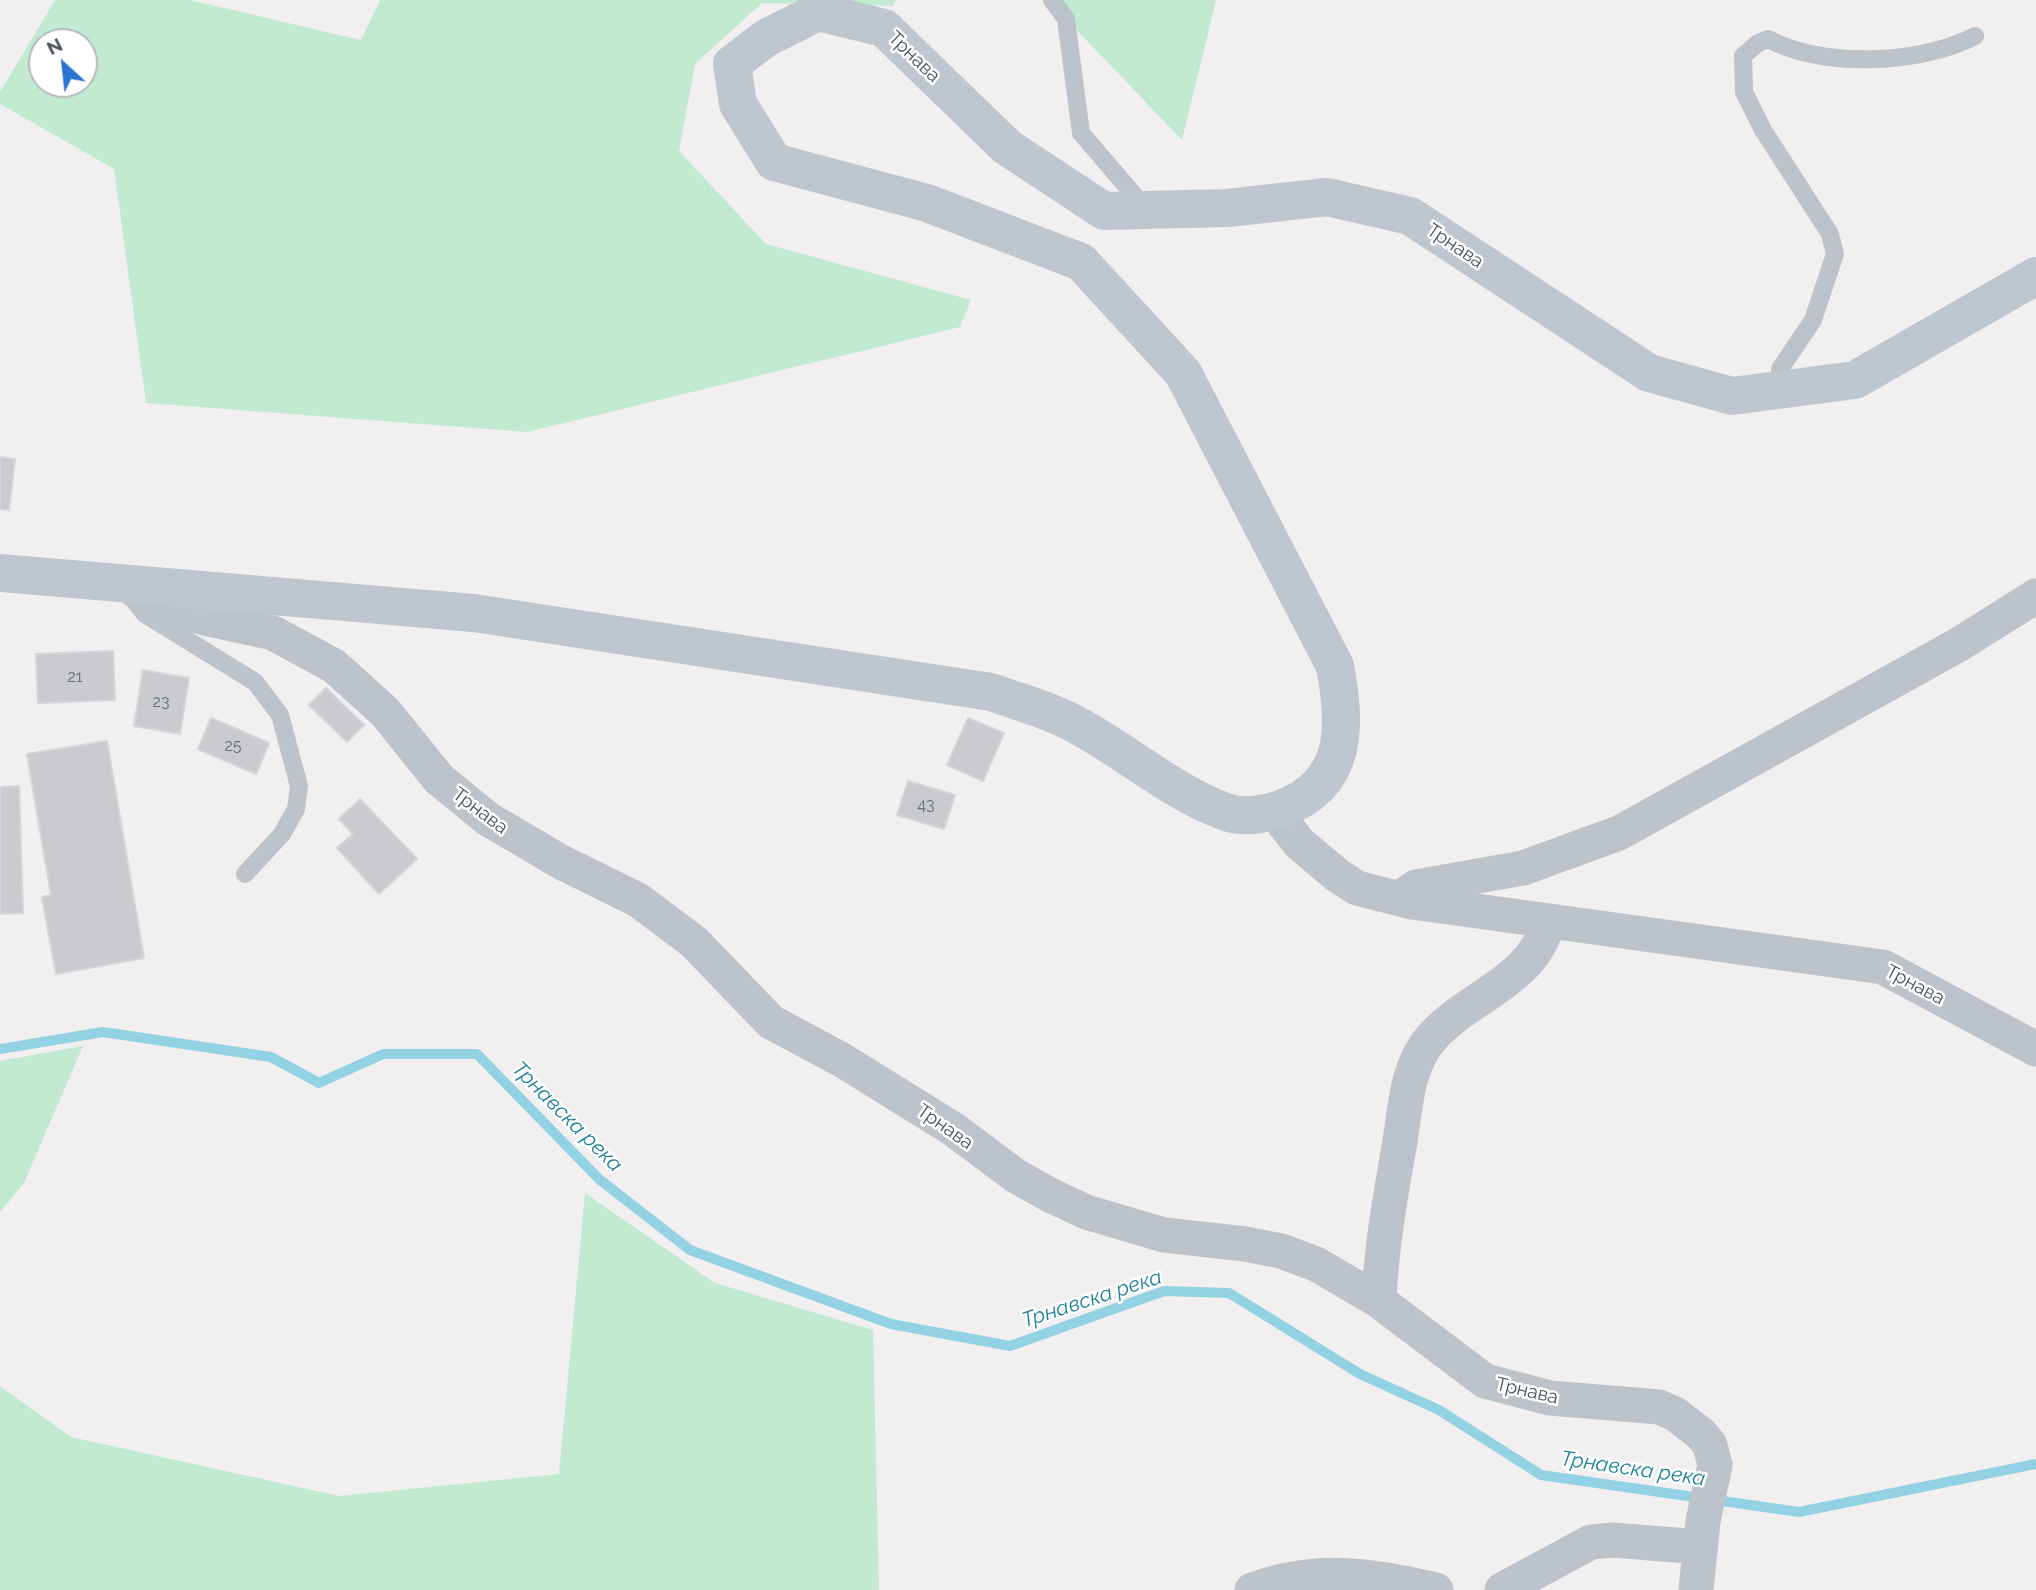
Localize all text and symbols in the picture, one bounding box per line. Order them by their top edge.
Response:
street label: Трнава [883,27,945,87]
north arrow [28,28,98,98]
text: N [43,33,66,59]
street label: Трнава [1422,219,1488,273]
house number: 21 [67,667,83,687]
house number: 23 [153,692,169,712]
house number: 25 [224,736,242,756]
street label: Трнава [448,783,512,839]
house number: 43 [917,795,935,815]
street label: Трнава [1882,960,1948,1010]
water label: Трнавска река [507,1057,627,1177]
street label: Трнава [912,1099,978,1155]
water label: Трнавска река [1019,1265,1165,1333]
street label: Трнава [1493,1373,1561,1409]
water label: Трнавска река [1559,1446,1707,1492]

